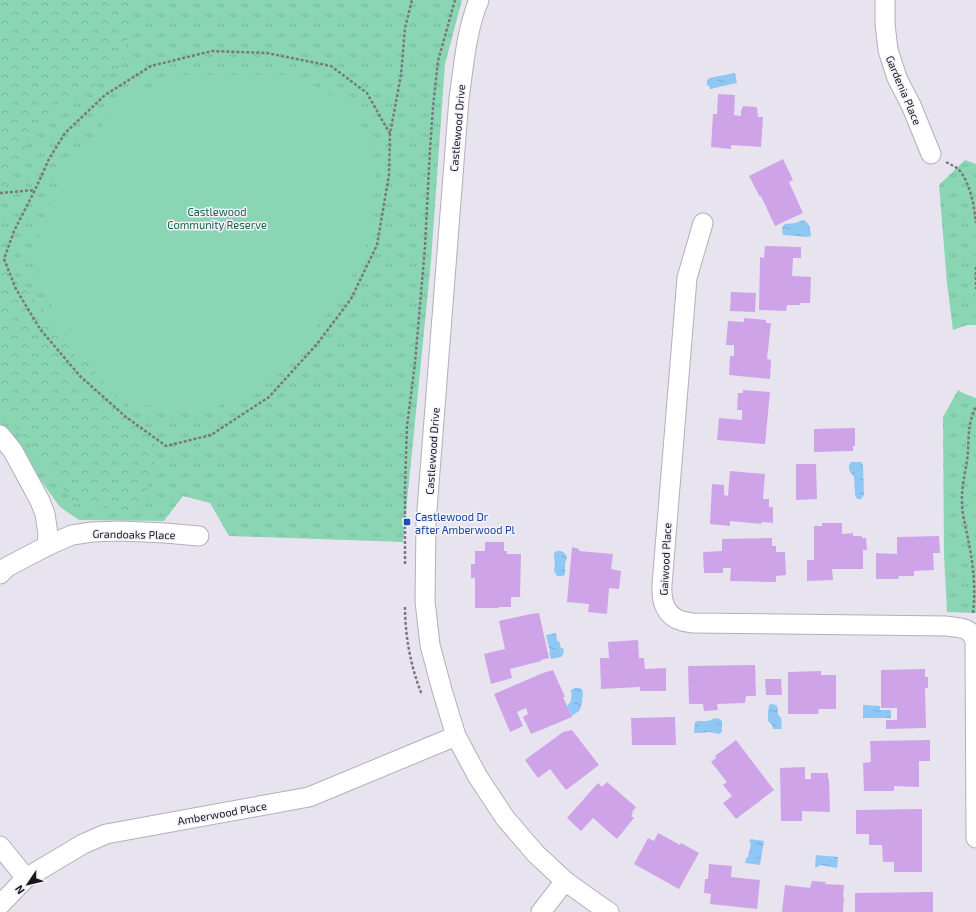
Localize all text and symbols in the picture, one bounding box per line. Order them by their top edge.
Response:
street label: Gardenia Place [884,53,924,127]
street label: Castlewood Drive [447,84,467,172]
park label: Castlewood Community Reserve [167,205,267,231]
street label: Castlewood Drive [422,407,442,495]
place label: Castlewood Dr after Amberwood Pl [415,510,516,536]
marker: Castlewood Dr after Amberwood Pl [402,517,412,527]
street label: Gaiwood Place [657,522,673,596]
street label: Grandoaks Place [92,527,176,541]
street label: Amberwood Place [176,799,268,827]
north arrow [8,864,48,904]
text: N [12,883,27,897]

